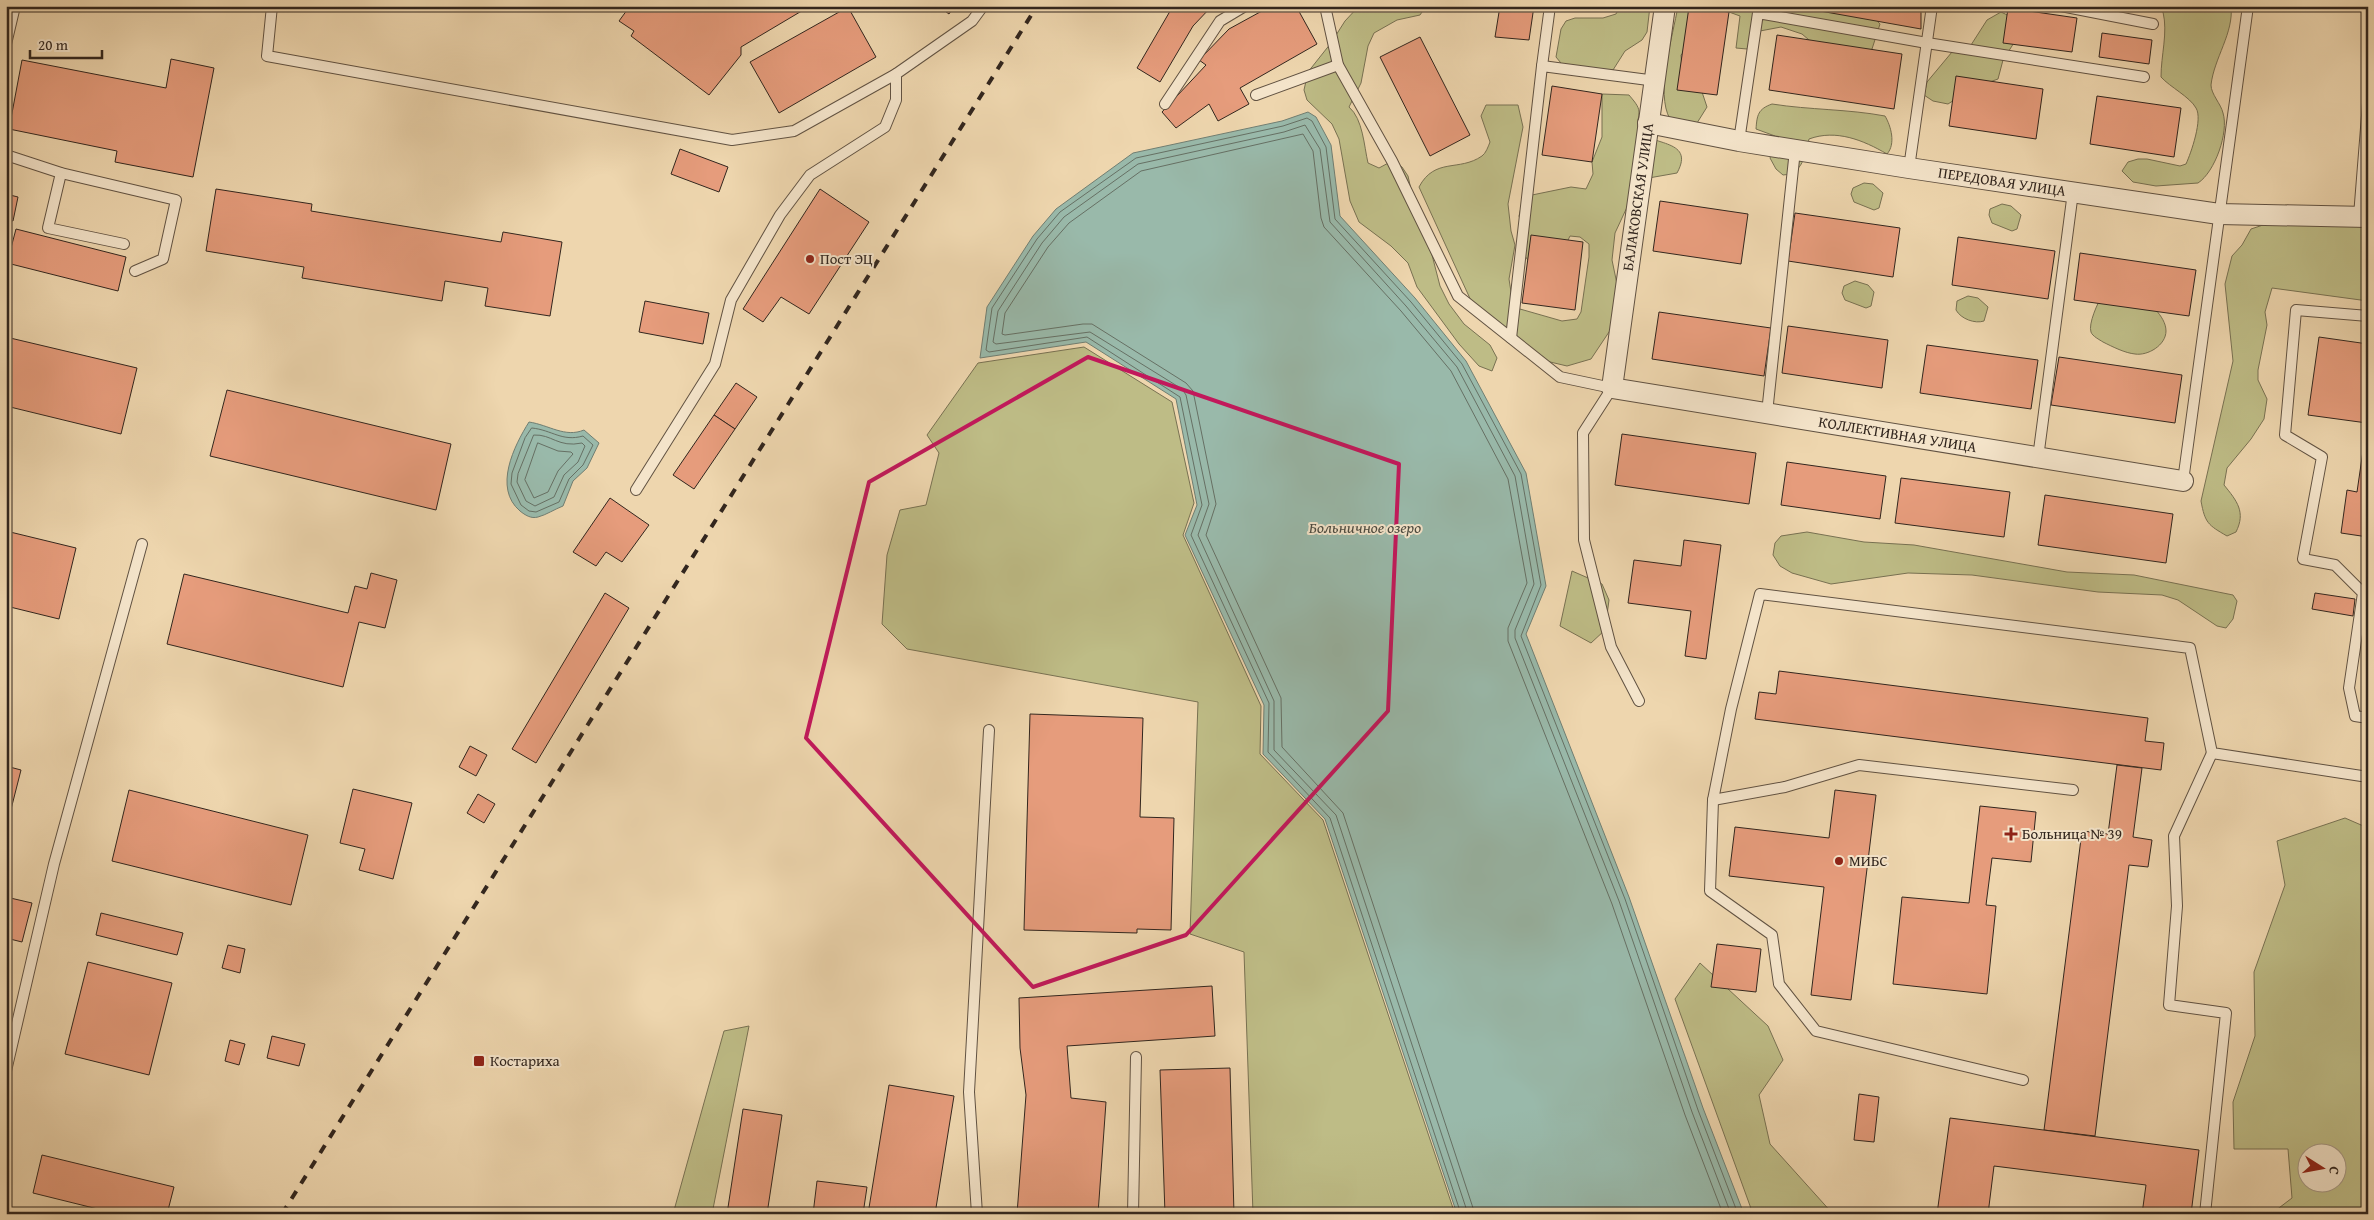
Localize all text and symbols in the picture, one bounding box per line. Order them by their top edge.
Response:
scale bar [30,28,102,60]
text: 20 m [38,34,69,55]
street label: БАЛАКОВСКАЯ УЛИЦА [1617,122,1658,272]
street label: ПЕРЕДОВАЯ УЛИЦА [1937,161,2067,201]
place label: Пост ЭЦ [820,248,873,269]
marker: Пост ЭЦ [804,253,816,265]
street label: КОЛЛЕКТИВНАЯ УЛИЦА [1817,411,1978,457]
water label: Больничное озеро [1309,515,1421,539]
place label: Больница № 39 [2022,823,2122,844]
marker: Больница № 39 [2004,827,2018,841]
place label: МИБС [1849,850,1888,871]
marker: МИБС [1833,855,1845,867]
place label: Костариха [490,1050,561,1071]
marker: Костариха [472,1054,486,1068]
north arrow [2296,1142,2346,1192]
text: С [2324,1165,2345,1176]

